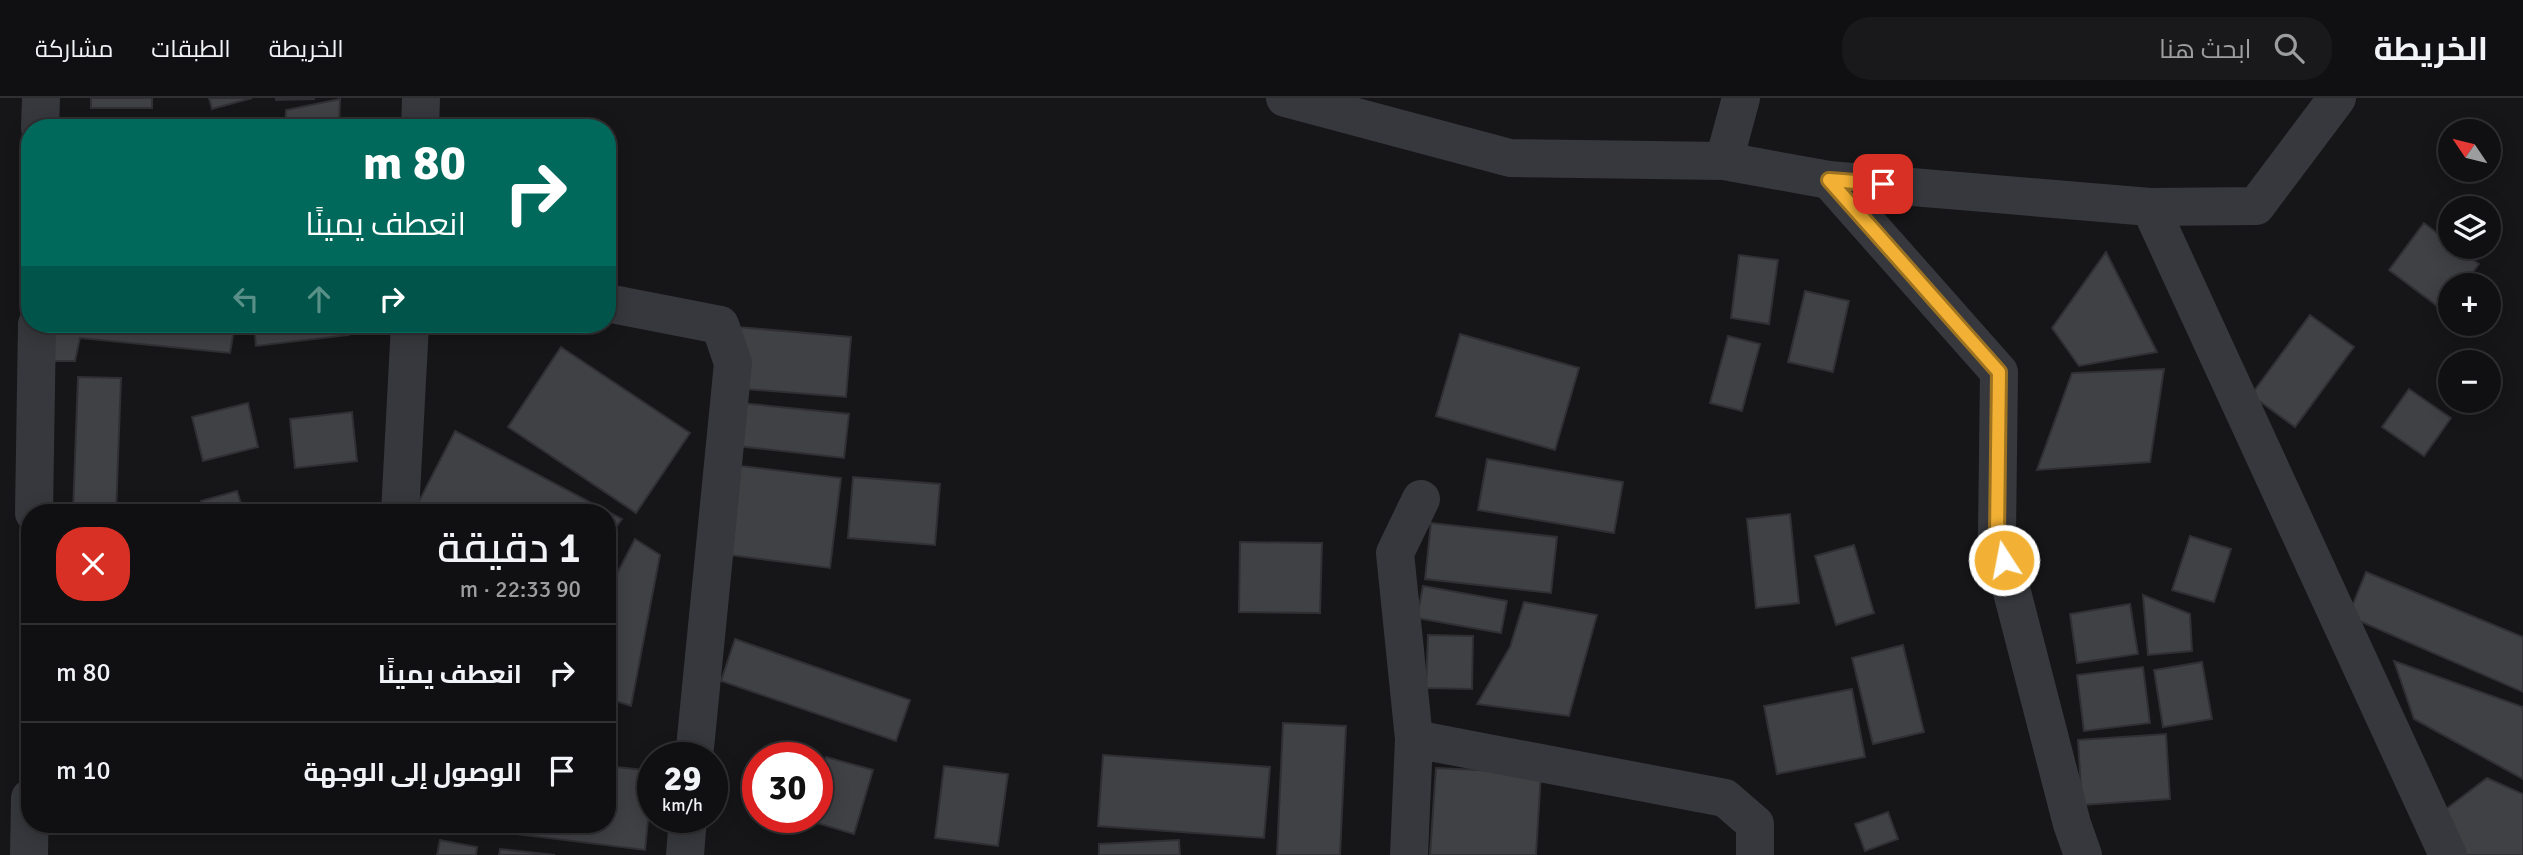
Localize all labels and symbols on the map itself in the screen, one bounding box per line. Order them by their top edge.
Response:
north arrow [2438,119,2501,182]
pin [1853,154,1913,214]
position arrow [1967,523,2041,597]
speed limit sign: 30 [742,742,833,833]

